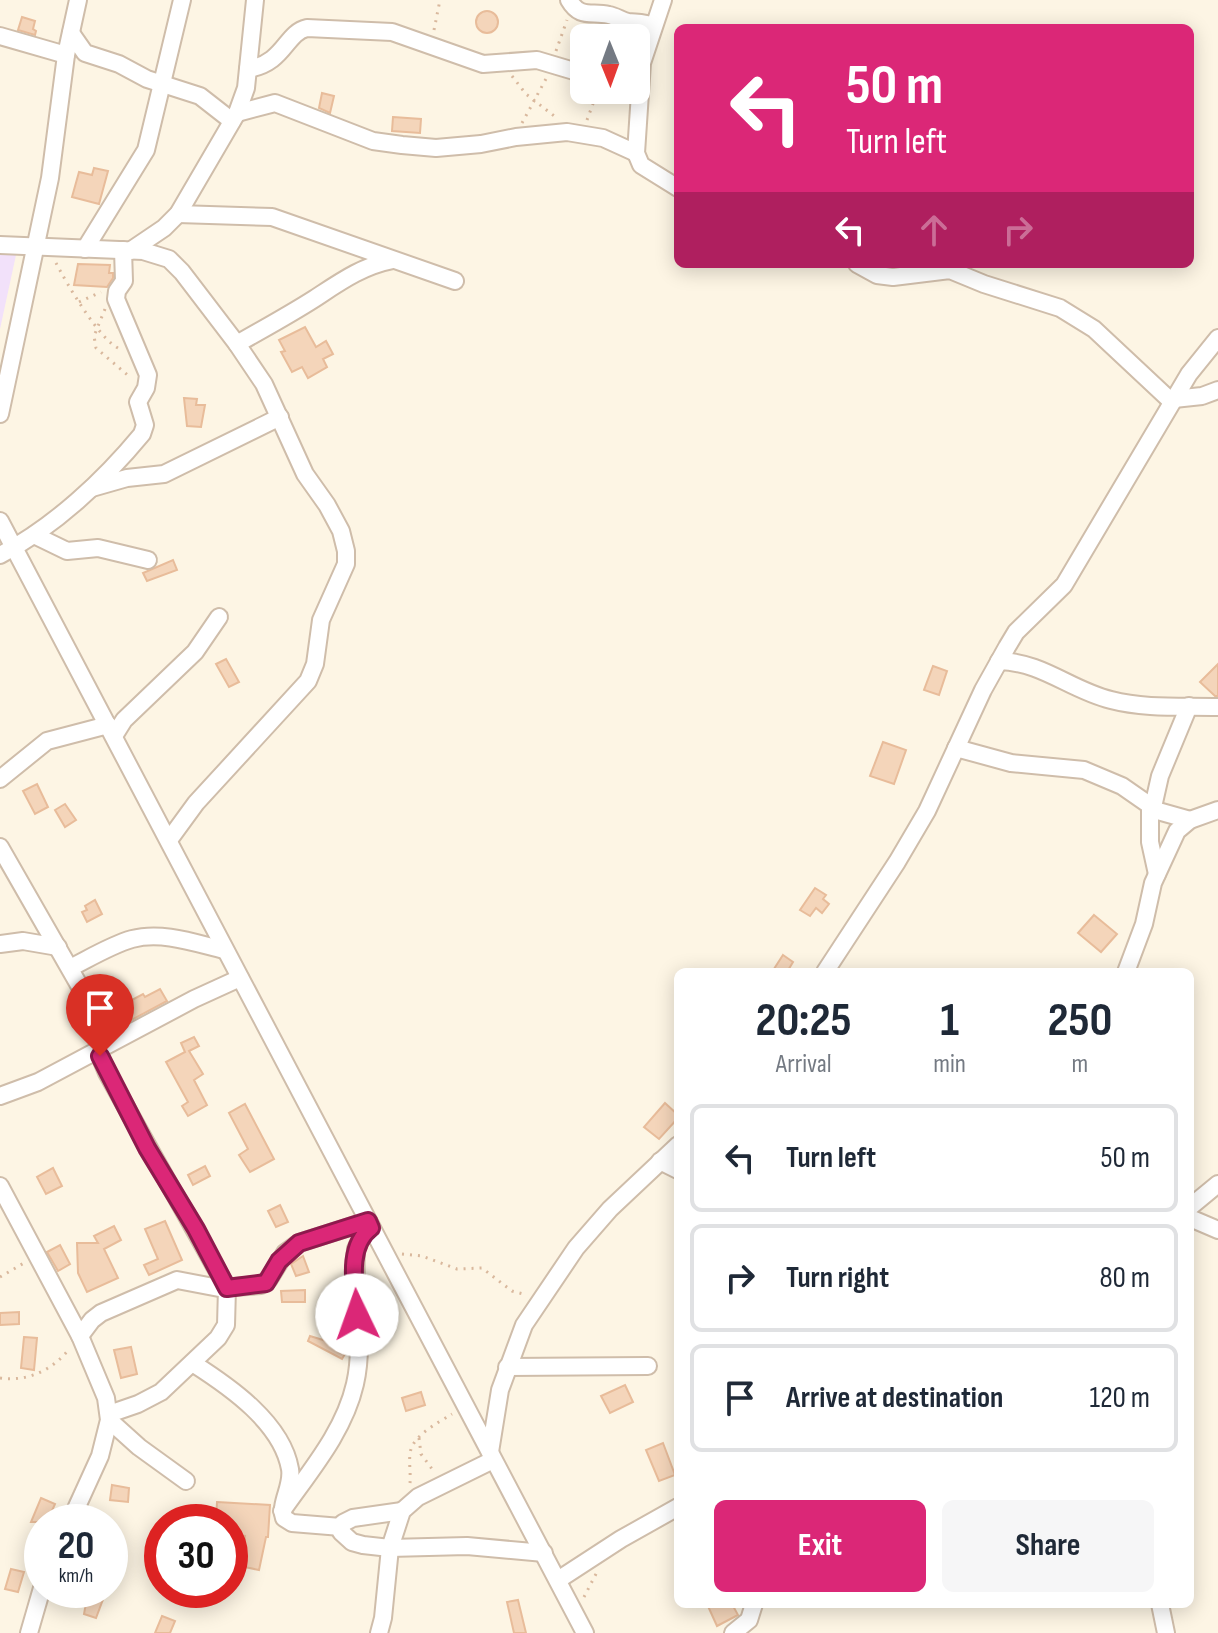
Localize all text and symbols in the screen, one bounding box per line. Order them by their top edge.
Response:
north arrow [570,24,650,104]
map controls [570,24,650,104]
text: 50 m [846,53,943,120]
icon: left [714,56,818,160]
text: Turn left [846,121,947,164]
icon: left [828,208,872,252]
icon: ahead [912,208,956,252]
icon: right [996,208,1040,252]
pin [66,974,134,1056]
icon: arrive [78,986,122,1030]
text: 20:25 [756,992,852,1049]
text: 1 [940,992,959,1049]
text: 250 [1047,992,1112,1049]
text: Arrival [776,1049,832,1080]
text: min [933,1049,966,1080]
text: m [1072,1049,1088,1080]
icon: left [718,1136,762,1180]
text: Turn left [786,1140,876,1176]
text: 50 m [1101,1140,1150,1176]
icon: right [718,1256,762,1300]
text: Turn right [786,1260,889,1296]
text: 80 m [1099,1260,1150,1296]
position arrow [315,1273,399,1357]
icon: arrive [718,1376,762,1420]
text: Arrive at destination [786,1380,1003,1416]
text: 120 m [1089,1380,1150,1416]
button: Exit [714,1500,926,1592]
button: Share [942,1500,1154,1592]
speed limit sign: 30 [144,1504,248,1608]
text: 20 [58,1522,94,1570]
text: km/h [59,1564,93,1588]

